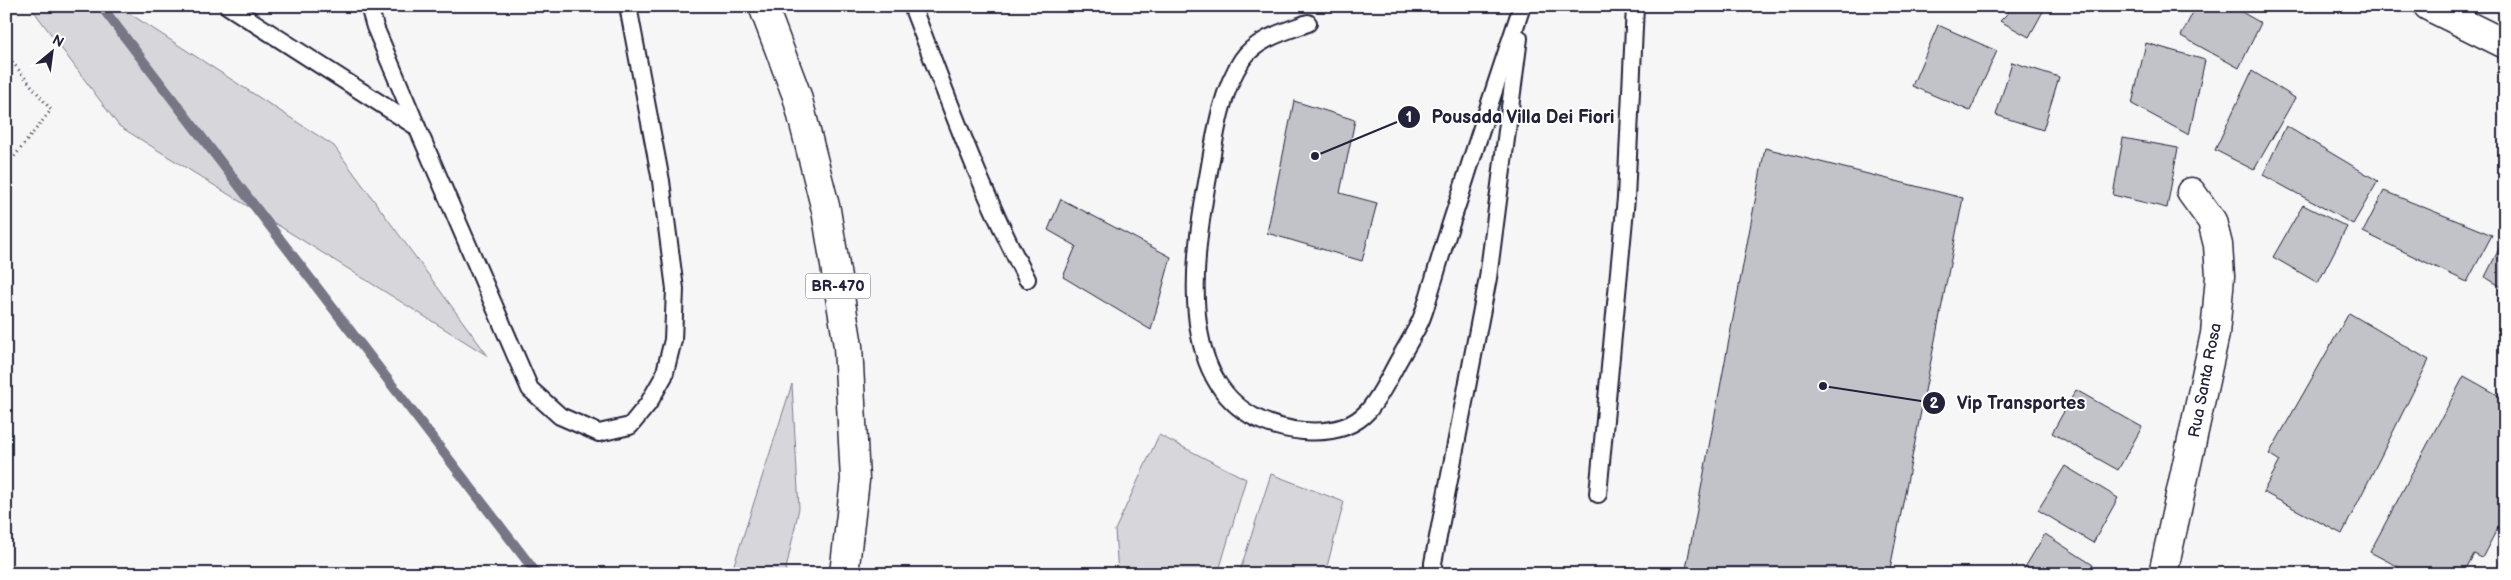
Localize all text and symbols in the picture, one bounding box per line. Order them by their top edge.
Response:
north arrow [28,28,78,78]
text: N [49,31,67,51]
callout: Pousada Villa Dei Fiori [1396,100,1625,133]
text: Pousada Villa Dei Fiori [1431,107,1615,128]
text: 1 [1406,108,1412,127]
road number: BR-470 [806,274,870,298]
street label: Rua Santa Rosa [2185,321,2226,439]
callout: Vip Transportes [1922,386,2095,419]
text: Vip Transportes [1957,393,2085,414]
text: 2 [1930,394,1939,413]

